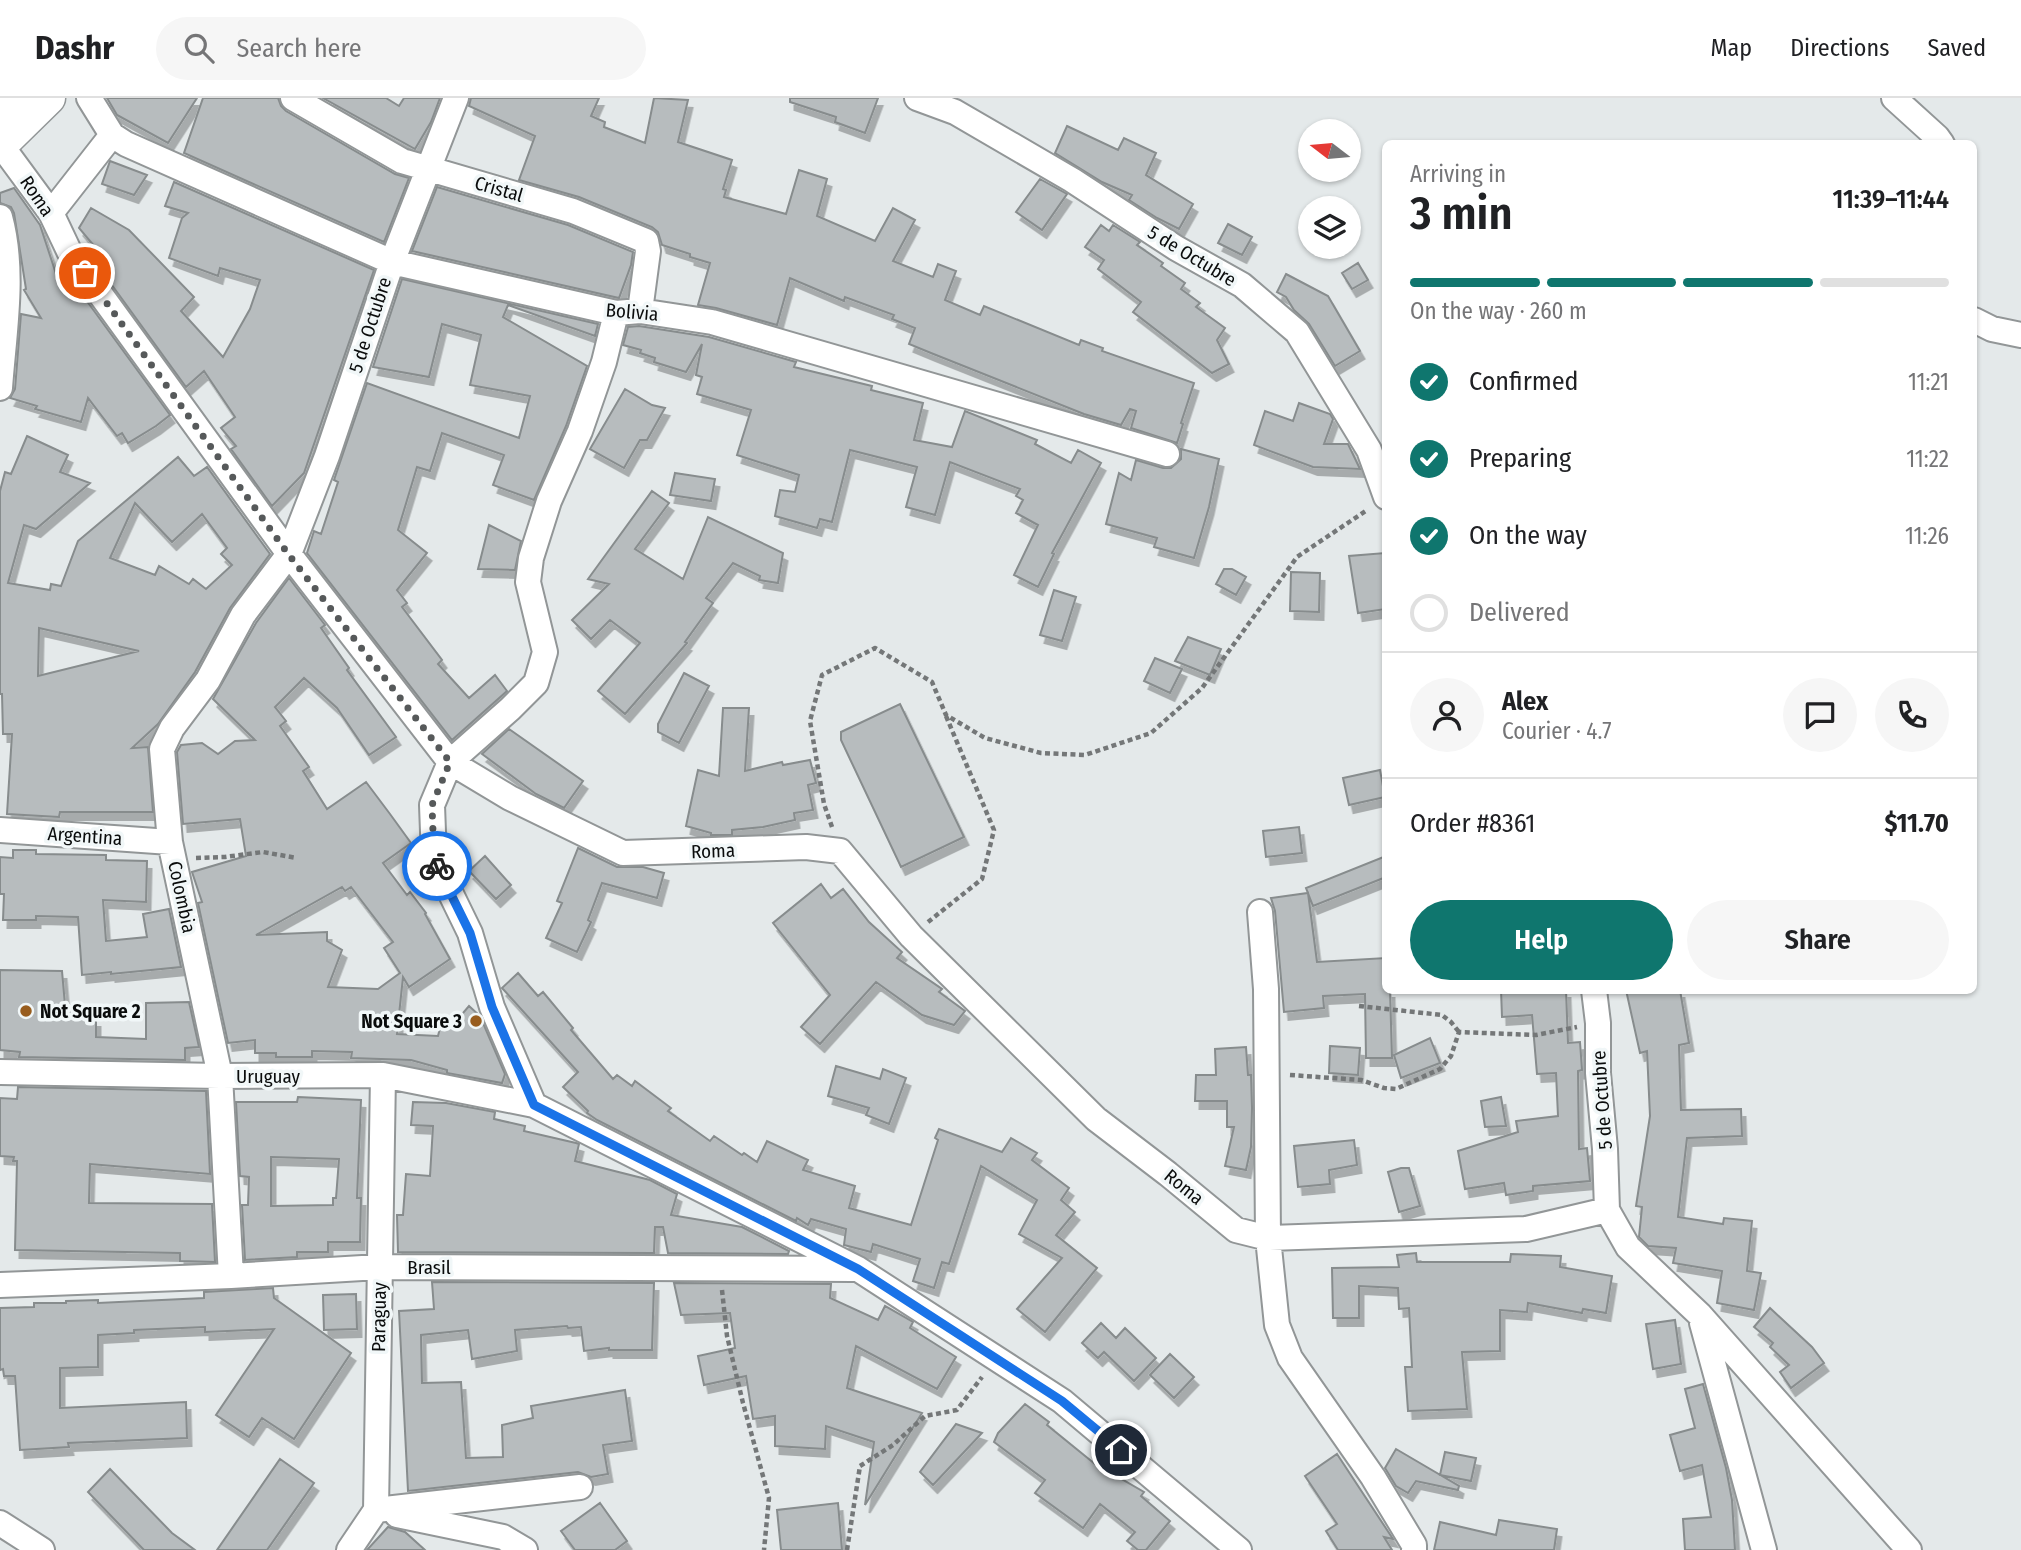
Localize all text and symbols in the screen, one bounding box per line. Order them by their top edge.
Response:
search box [156,17,646,80]
text: Dashr [35,28,114,68]
icon: search [180,29,218,67]
text: Search here [236,33,362,64]
text: Map [1711,34,1752,62]
text: Directions [1790,34,1889,62]
text: Saved [1927,34,1986,62]
north arrow [1298,119,1362,182]
map controls [1298,119,1361,259]
text: Arriving in [1410,160,1506,188]
street label: Roma [15,171,59,221]
street label: Cristal [472,171,526,207]
text: 11:39–11:44 [1833,184,1949,215]
text: 3 min [1410,186,1513,241]
button: layers [1298,196,1361,259]
street label: 5 de Octubre [1144,221,1240,291]
pin [55,243,115,303]
icon: bag [66,254,104,292]
street label: 5 de Octubre [344,274,396,376]
text: On the way · 260 m [1410,297,1587,325]
street label: Bolivia [605,298,659,326]
icon: check [1410,363,1448,401]
text: Confirmed [1469,366,1579,397]
text: 11:21 [1908,368,1949,396]
icon: check [1410,440,1448,478]
text: Preparing [1469,443,1571,474]
text: 11:22 [1906,445,1949,473]
icon: check [1410,517,1448,555]
text: On the way [1469,520,1587,551]
text: 11:26 [1905,522,1949,550]
text: Delivered [1469,597,1570,628]
button: person [1410,678,1484,752]
button: chat [1783,678,1857,752]
button: phone [1875,678,1949,752]
text: Alex [1502,686,1548,717]
text: Courier · 4.7 [1502,717,1612,745]
text: Order #8361 [1410,808,1536,839]
text: $11.70 [1884,808,1949,839]
street label: Argentina [47,822,123,850]
courier [402,831,472,901]
street label: Roma [691,839,735,863]
icon: bike [418,847,456,885]
street label: Colombia [163,859,201,935]
button: Help [1410,900,1673,980]
button: Share [1687,900,1949,980]
place label: Not Square 2 [40,1000,141,1023]
marker: Not Square 2 [18,1003,34,1019]
place label: Not Square 3 [361,1010,462,1033]
marker: Not Square 3 [468,1013,484,1029]
street label: 5 de Octubre [1587,1050,1617,1150]
street label: Uruguay [236,1065,300,1088]
street label: Roma [1160,1164,1208,1210]
street label: Brasil [407,1256,451,1279]
street label: Paraguay [367,1281,391,1352]
pin [1091,1420,1151,1480]
icon: home [1102,1431,1140,1469]

